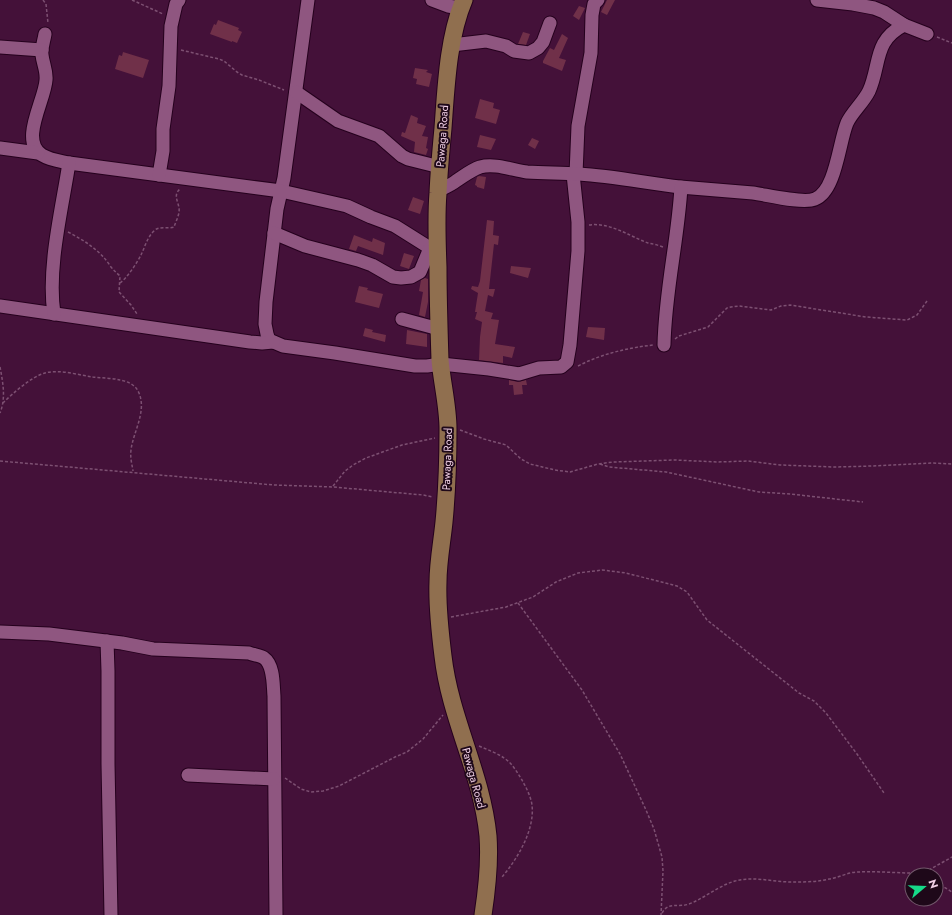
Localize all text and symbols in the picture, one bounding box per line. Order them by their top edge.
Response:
street label: Pawaga Road [432,104,452,168]
street label: Pawaga Road [438,428,456,490]
street label: Pawaga Road [458,746,490,810]
north arrow [904,867,944,907]
text: N [924,877,942,890]

